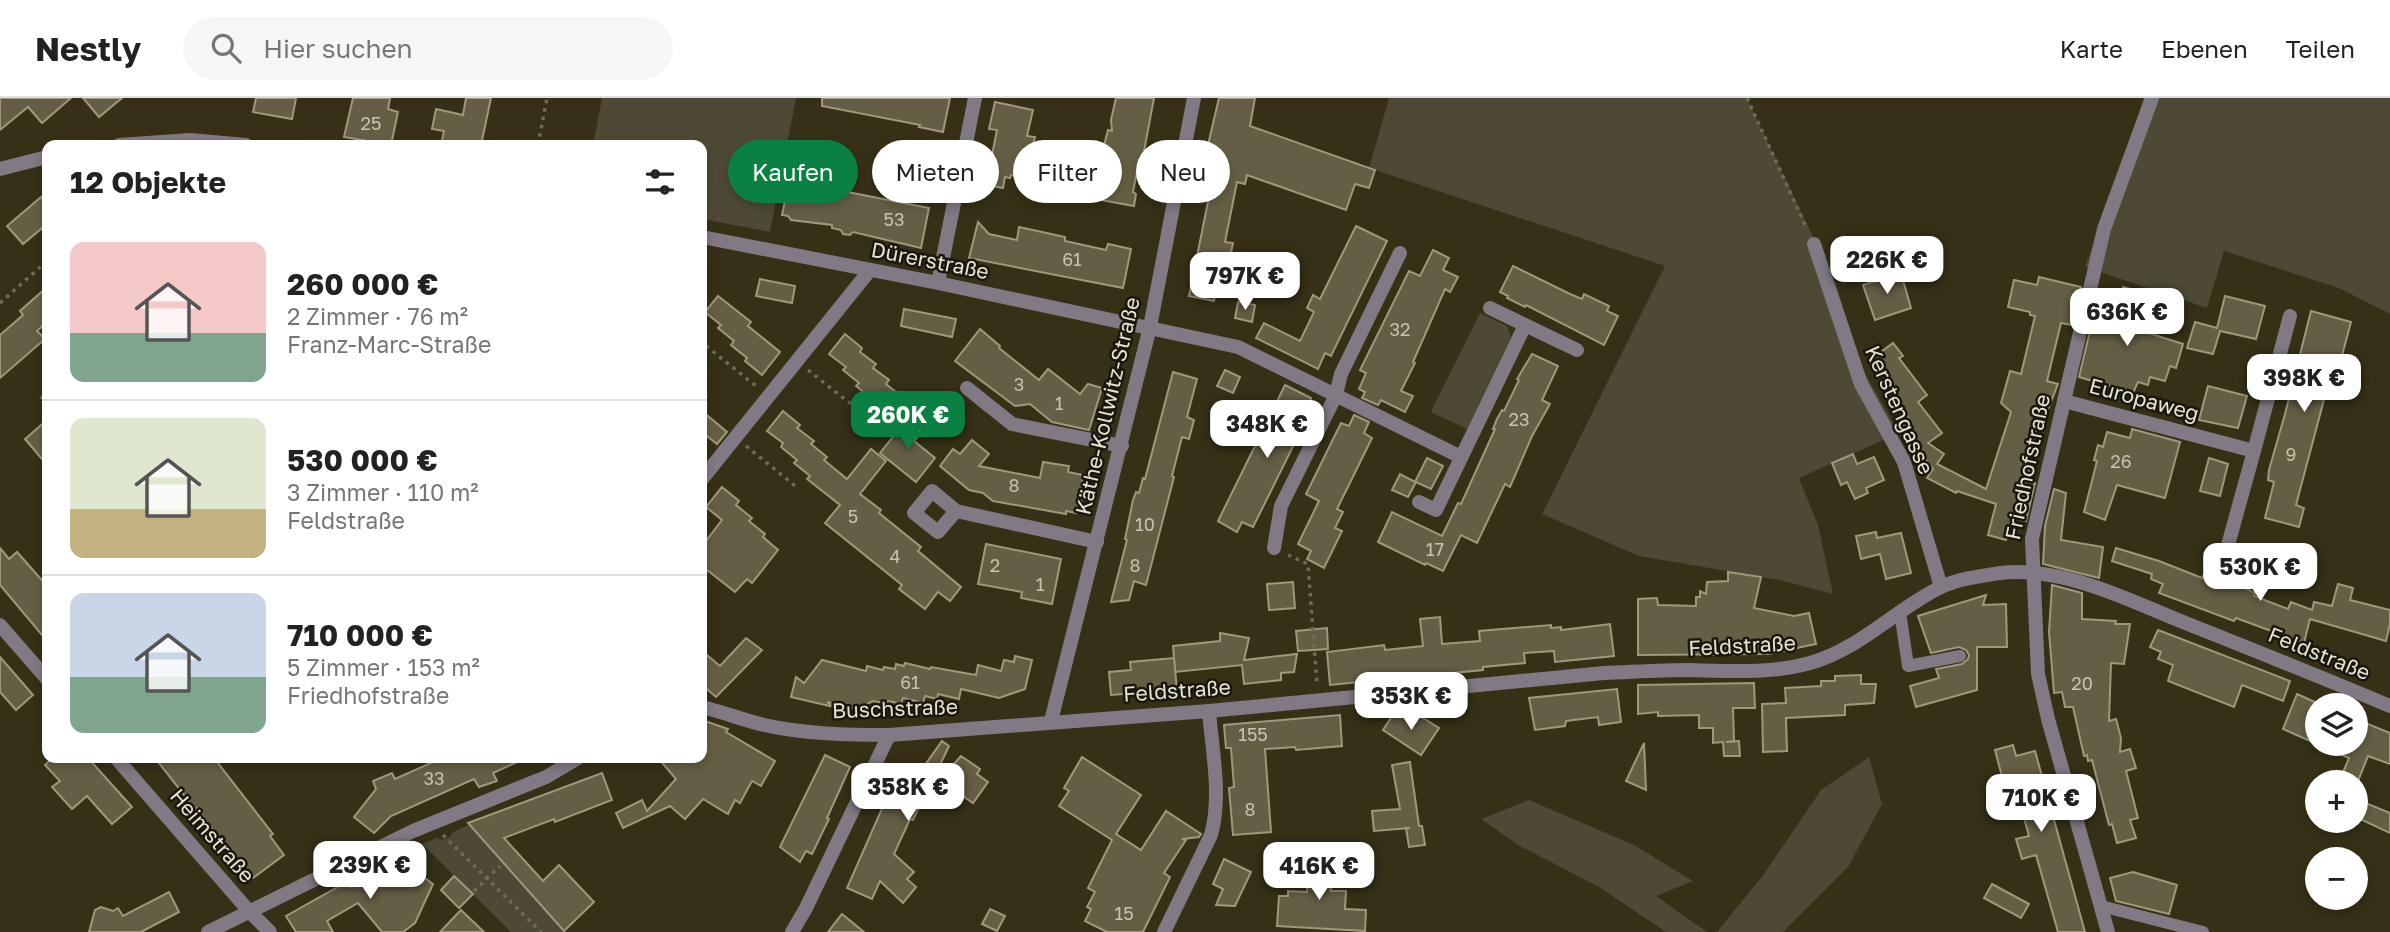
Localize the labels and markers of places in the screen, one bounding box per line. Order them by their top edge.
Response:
pin: 226K € [1830,236,1944,296]
pin: 797K € [1188,252,1302,312]
pin: 636K € [2070,288,2184,348]
pin: 398K € [2247,354,2361,414]
pin: 260K € [851,392,965,451]
pin: 348K € [1210,400,1324,460]
pin: 530K € [2203,544,2317,603]
pin: 353K € [1354,672,1468,732]
pin: 358K € [851,764,965,823]
pin: 710K € [1984,774,2098,834]
pin: 239K € [313,842,427,901]
pin: 416K € [1262,842,1376,902]

